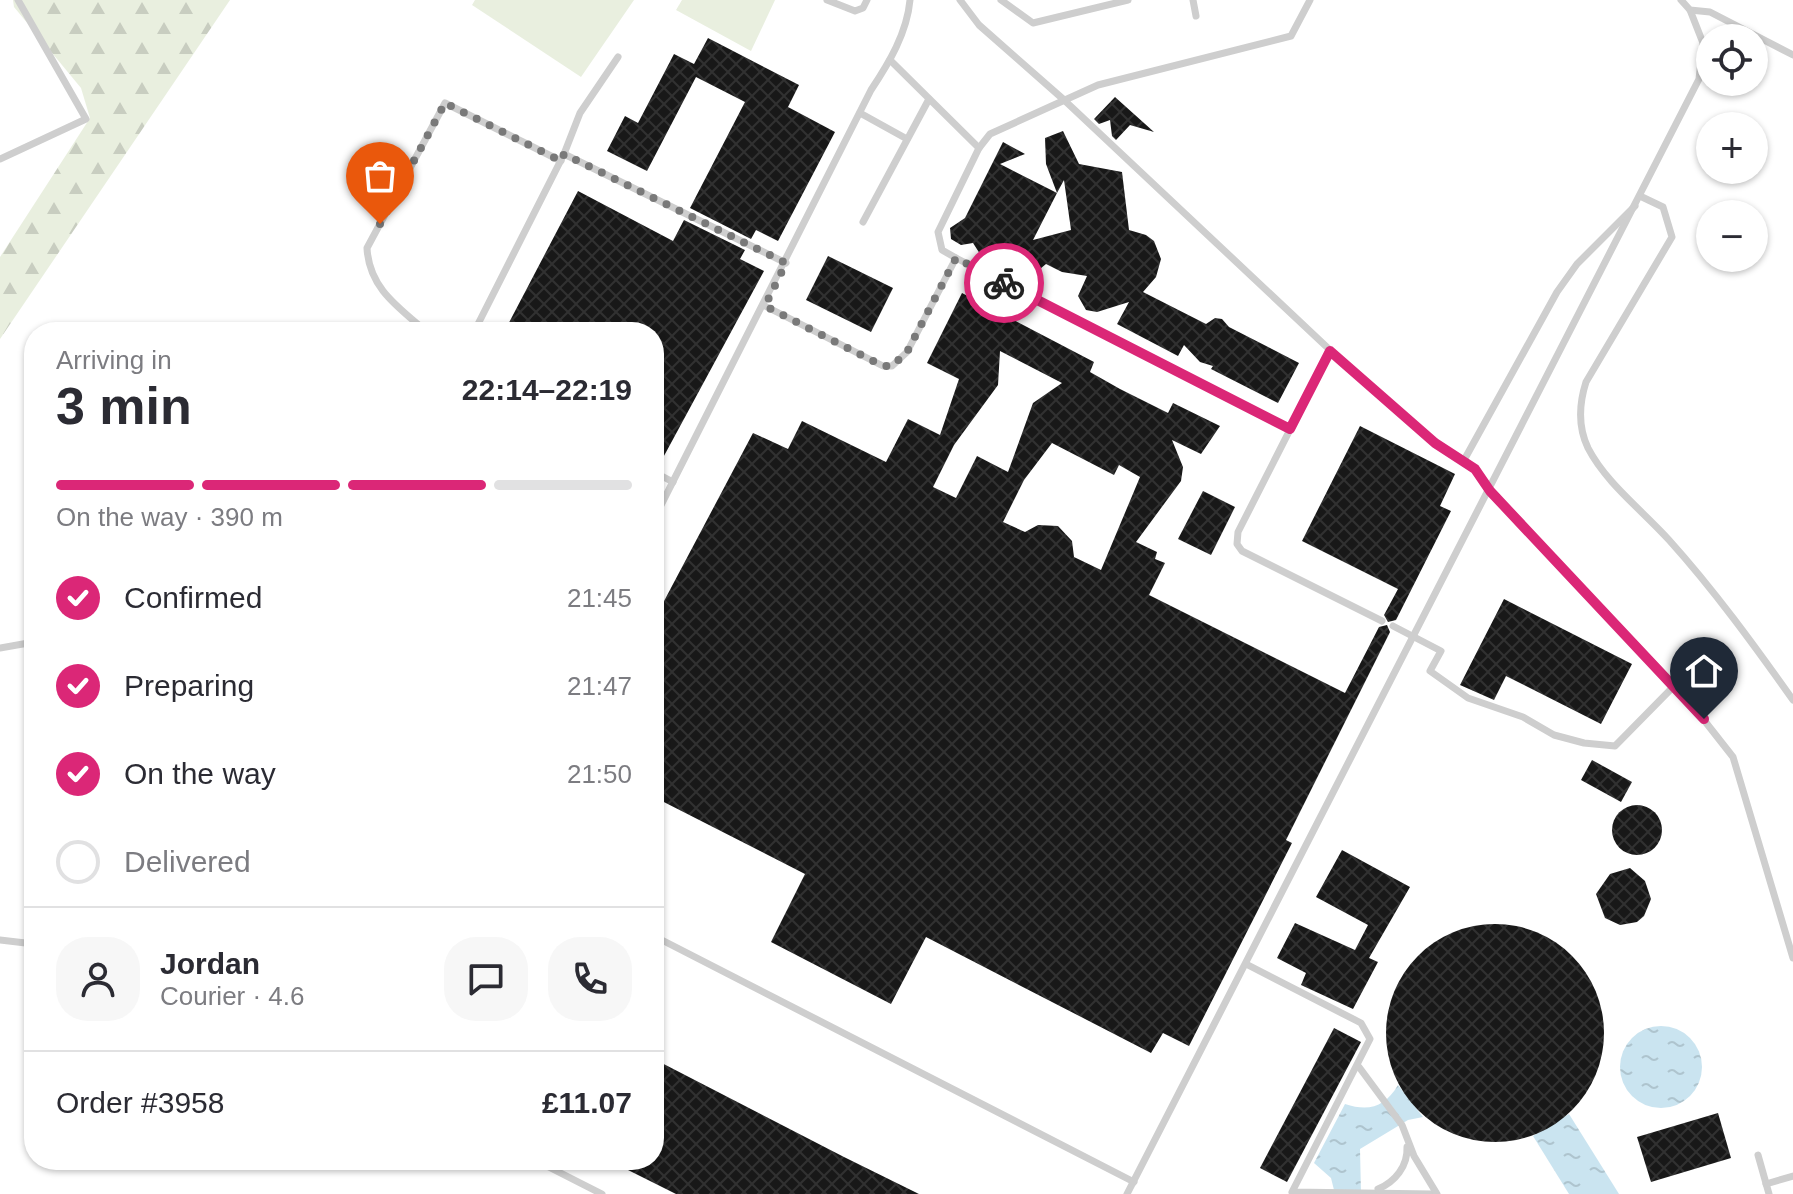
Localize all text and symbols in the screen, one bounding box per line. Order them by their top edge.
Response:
map controls [1696,24,1768,272]
button: locate [1696,24,1768,96]
button: + [1696,112,1768,184]
pin [346,142,414,224]
icon: bag [358,154,402,198]
button: − [1696,200,1768,272]
courier [964,243,1044,323]
icon: bike [982,261,1026,305]
text: Arriving in [56,345,172,375]
text: 22:14–22:19 [462,373,632,406]
text: 3 min [56,377,192,435]
text: On the way · 390 m [56,502,283,532]
icon: check [56,576,100,620]
text: Confirmed [124,581,262,614]
text: 21:45 [567,583,632,613]
pin [1670,637,1738,719]
icon: home [1682,649,1726,693]
icon: check [56,664,100,708]
text: Preparing [124,669,254,702]
text: 21:47 [567,671,632,701]
icon: check [56,752,100,796]
text: On the way [124,757,276,790]
text: 21:50 [567,759,632,789]
text: Delivered [124,845,251,878]
button: person [56,937,140,1021]
button: chat [444,937,528,1021]
button: phone [548,937,632,1021]
text: Jordan [160,947,260,980]
text: Courier · 4.6 [160,981,305,1011]
text: Order #3958 [56,1086,224,1119]
text: £11.07 [542,1086,632,1119]

